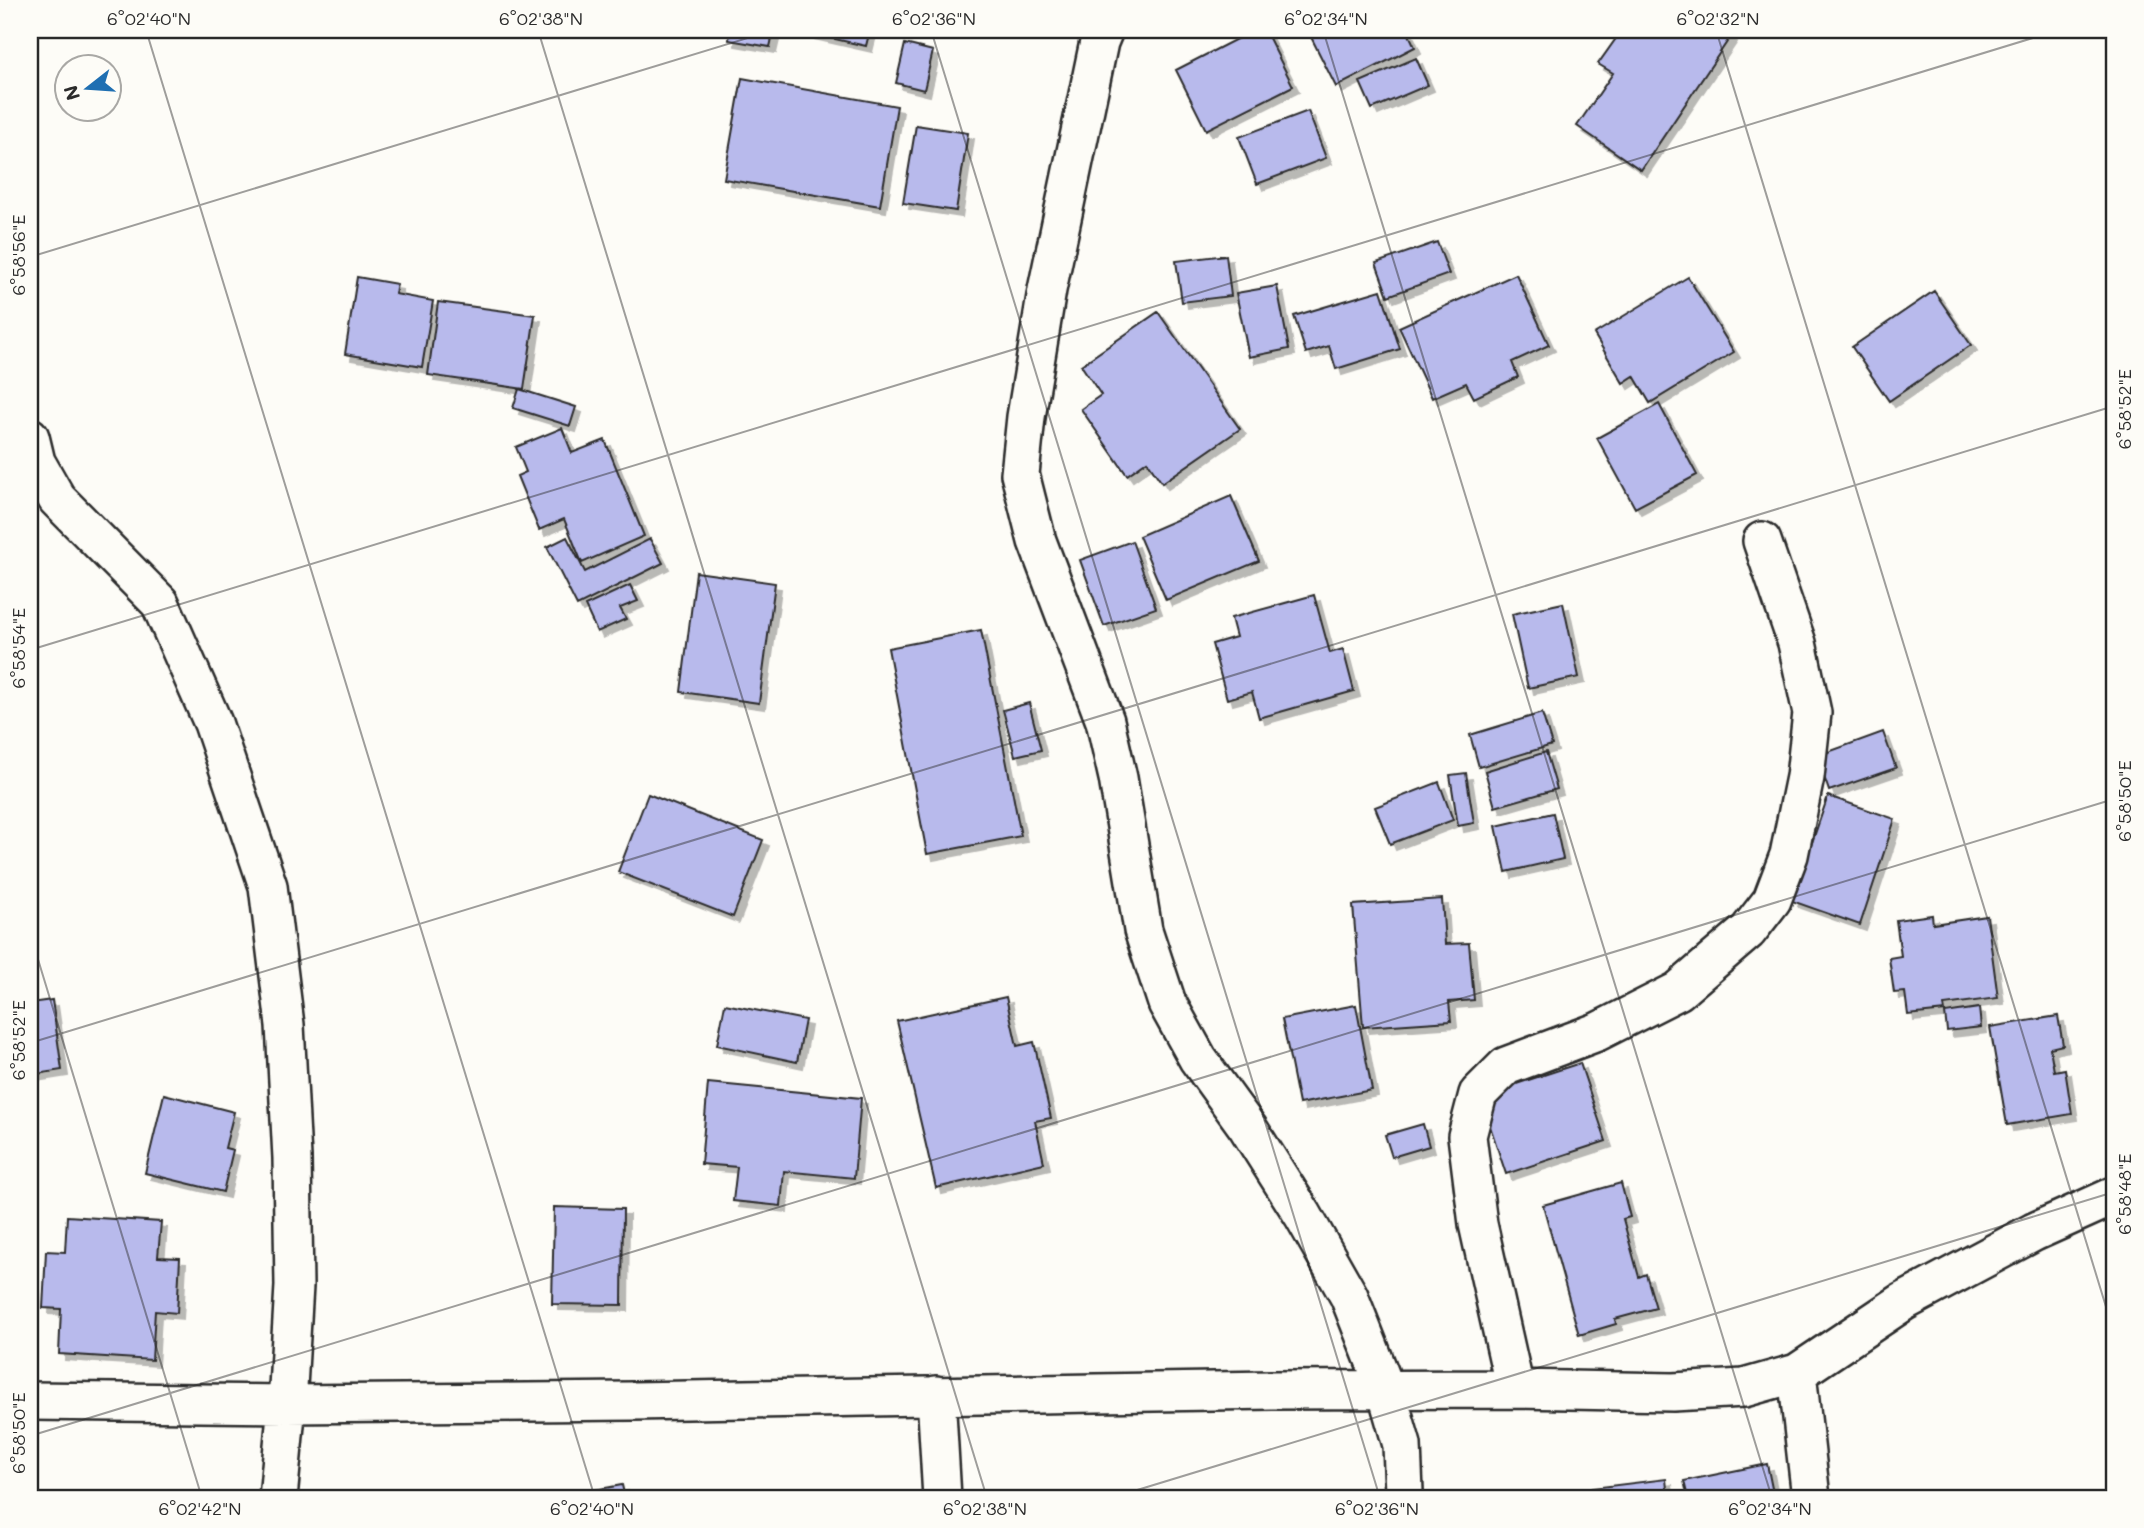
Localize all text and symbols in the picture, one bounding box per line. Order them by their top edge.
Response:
text: 6°02'40"N [107,6,191,30]
text: 6°02'38"N [499,6,583,30]
text: 6°02'36"N [892,6,976,30]
text: 6°02'34"N [1284,6,1368,30]
text: 6°02'32"N [1676,6,1760,30]
north arrow [52,52,122,122]
text: N [57,83,85,104]
text: 6°58'56"E [6,214,30,296]
text: 6°58'52"E [2112,369,2136,449]
text: 6°58'54"E [6,608,30,688]
text: 6°58'50"E [2112,760,2136,842]
text: 6°58'52"E [6,1000,30,1080]
text: 6°58'48"E [2112,1153,2136,1235]
text: 6°58'50"E [6,1392,30,1474]
text: 6°02'42"N [158,1496,242,1520]
text: 6°02'40"N [550,1496,634,1520]
text: 6°02'38"N [943,1496,1027,1520]
text: 6°02'36"N [1335,1496,1419,1520]
text: 6°02'34"N [1728,1496,1812,1520]

